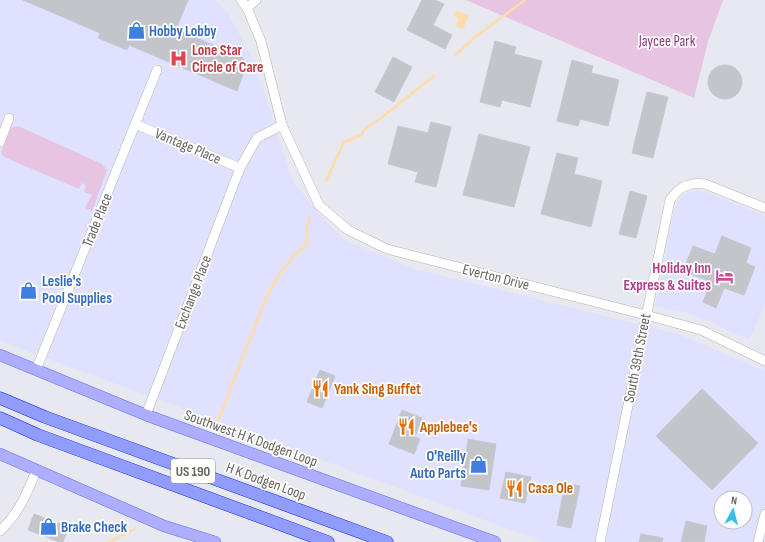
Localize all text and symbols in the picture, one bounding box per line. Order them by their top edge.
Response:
shop icon: Hobby Lobby [126,21,146,41]
place label: Hobby Lobby [149,22,217,41]
park label: Jaycee Park [638,32,696,51]
place label: Lone Star Circle of Care [192,41,263,77]
hospital icon: Lone Star Circle of Care [169,49,189,69]
street label: Vantage Place [152,124,224,169]
street label: Trade Place [78,191,117,250]
street label: Exchange Place [171,253,216,332]
place label: Holiday Inn Express & Suites [623,259,711,295]
street label: Everton Drive [461,260,531,295]
hotel icon: Holiday Inn Express & Suites [714,267,734,287]
place label: Leslie's Pool Supplies [42,272,112,308]
shop icon: Leslie's Pool Supplies [19,280,39,300]
street label: South 39th Street [620,312,656,404]
restaurant icon: Yank Sing Buffet [311,379,331,399]
place label: Yank Sing Buffet [334,380,421,399]
street label: Southwest H K Dodgen Loop [182,406,320,471]
restaurant icon: Applebee's [397,417,417,437]
place label: Applebee's [419,418,478,437]
place label: O'Reilly Auto Parts [409,447,467,483]
shop icon: O'Reilly Auto Parts [469,455,489,475]
street label: H K Dodgen Loop [223,458,308,505]
road number: US 190 [171,459,215,483]
restaurant icon: Casa Ole [505,478,525,498]
place label: Casa Ole [528,479,573,498]
north arrow [713,490,753,530]
text: N [730,494,738,507]
shop icon: Brake Check [38,517,58,537]
place label: Brake Check [61,518,128,537]

